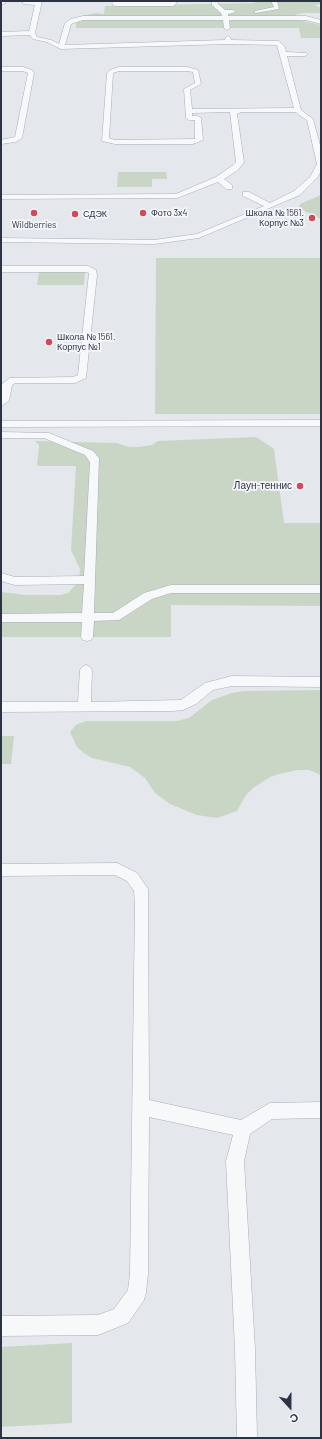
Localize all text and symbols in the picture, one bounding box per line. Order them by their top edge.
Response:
marker: Wildberries [29,208,39,218]
marker: Фото 3х4 [138,208,148,218]
place label: Фото 3х4 [151,208,188,218]
place label: Школа № 1561. Корпус №3 [245,208,304,229]
marker: СДЭК [70,209,80,219]
place label: СДЭК [83,209,107,219]
marker: Школа № 1561. Корпус №3 [307,213,317,223]
place label: Wildberries [12,220,56,230]
place label: Школа № 1561. Корпус №1 [57,332,116,353]
marker: Школа № 1561. Корпус №1 [44,337,54,347]
place label: Лаун-теннис [234,480,292,492]
marker: Лаун-теннис [295,481,305,491]
north arrow [270,1387,310,1427]
text: С [288,1411,301,1426]

